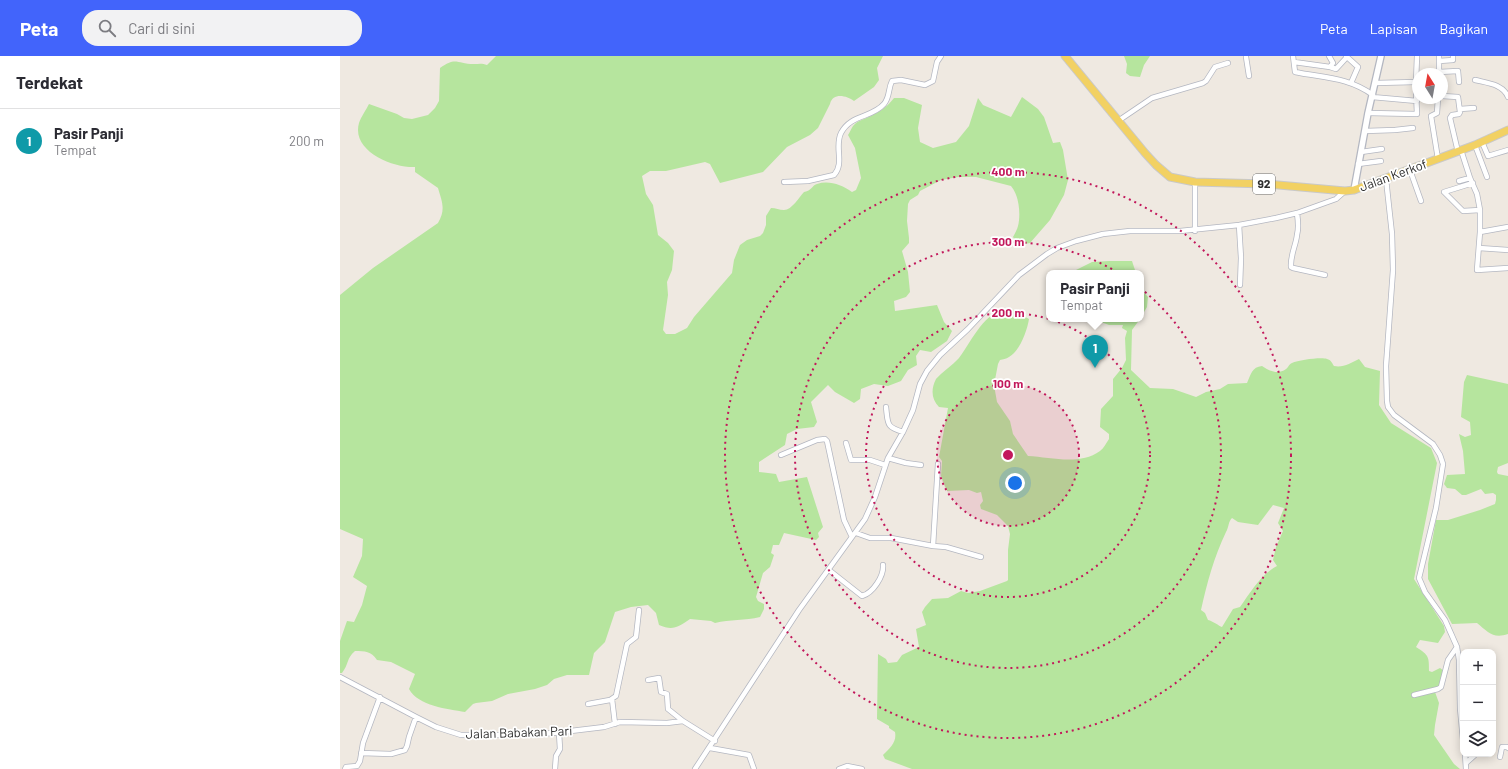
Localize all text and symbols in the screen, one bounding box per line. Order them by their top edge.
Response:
search box [82,10,362,46]
text: Peta [20,17,58,40]
icon: search [96,17,118,39]
text: Cari di sini [128,19,195,37]
text: Peta [1320,20,1348,37]
text: Lapisan [1370,20,1418,37]
text: Bagikan [1440,20,1488,37]
north arrow [1412,68,1448,104]
text: Terdekat [16,72,83,92]
text: Pasir Panji [54,124,123,142]
text: 1 [27,133,31,149]
text: 200 m [289,133,324,149]
text: Tempat [54,142,97,158]
street label: Jalan Kerkof [1357,155,1429,195]
text: 400 m [991,164,1025,178]
road number: 92 [1253,174,1275,194]
text: 300 m [992,234,1024,248]
popup [1046,270,1144,322]
text: Pasir Panji [1060,279,1130,297]
text: Tempat [1060,297,1103,313]
text: 200 m [992,305,1024,319]
pin: 1 [1082,335,1108,368]
text: 100 m [993,376,1023,390]
centre of rings [1001,448,1015,462]
your location [1005,473,1025,493]
map controls [1460,649,1496,757]
button: + [1460,649,1496,685]
button: − [1460,685,1496,721]
button: layers [1460,721,1496,757]
street label: Jalan Babakan Pari [465,722,573,742]

